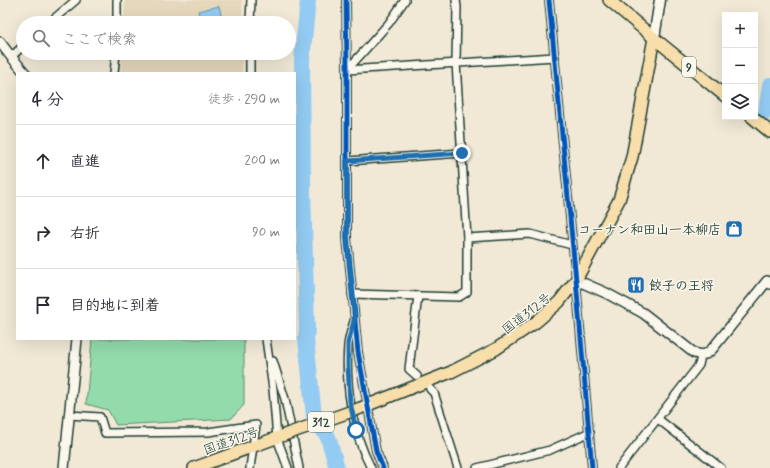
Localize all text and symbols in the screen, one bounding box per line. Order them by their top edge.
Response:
map controls [722,12,758,120]
button: + [722,12,758,48]
search box [16,16,296,60]
icon: search [30,27,52,49]
text: ここで検索 [62,30,137,50]
button: − [722,48,758,84]
road number: 9 [682,57,696,77]
button: layers [722,84,758,120]
text: 4 分 [32,89,63,111]
text: 徒歩 · 290 m [208,91,280,108]
route end [453,144,471,162]
icon: ahead [32,150,54,172]
text: 直進 [70,152,100,172]
text: 200 m [245,152,280,169]
shop icon: コーナン和田山一本柳店 [724,219,744,239]
icon: right [32,222,54,244]
place label: コーナン和田山一本柳店 [578,222,721,239]
text: 右折 [70,224,100,244]
text: 90 m [252,224,280,241]
restaurant icon: 餃子の王将 [626,275,646,295]
place label: 餃子の王将 [649,278,714,295]
street label: 国道312号 [499,290,555,339]
icon: arrive [32,294,54,316]
text: 目的地に到着 [70,296,160,316]
road number: 312 [308,412,334,432]
route start [347,421,365,439]
street label: 国道312号 [201,423,262,459]

